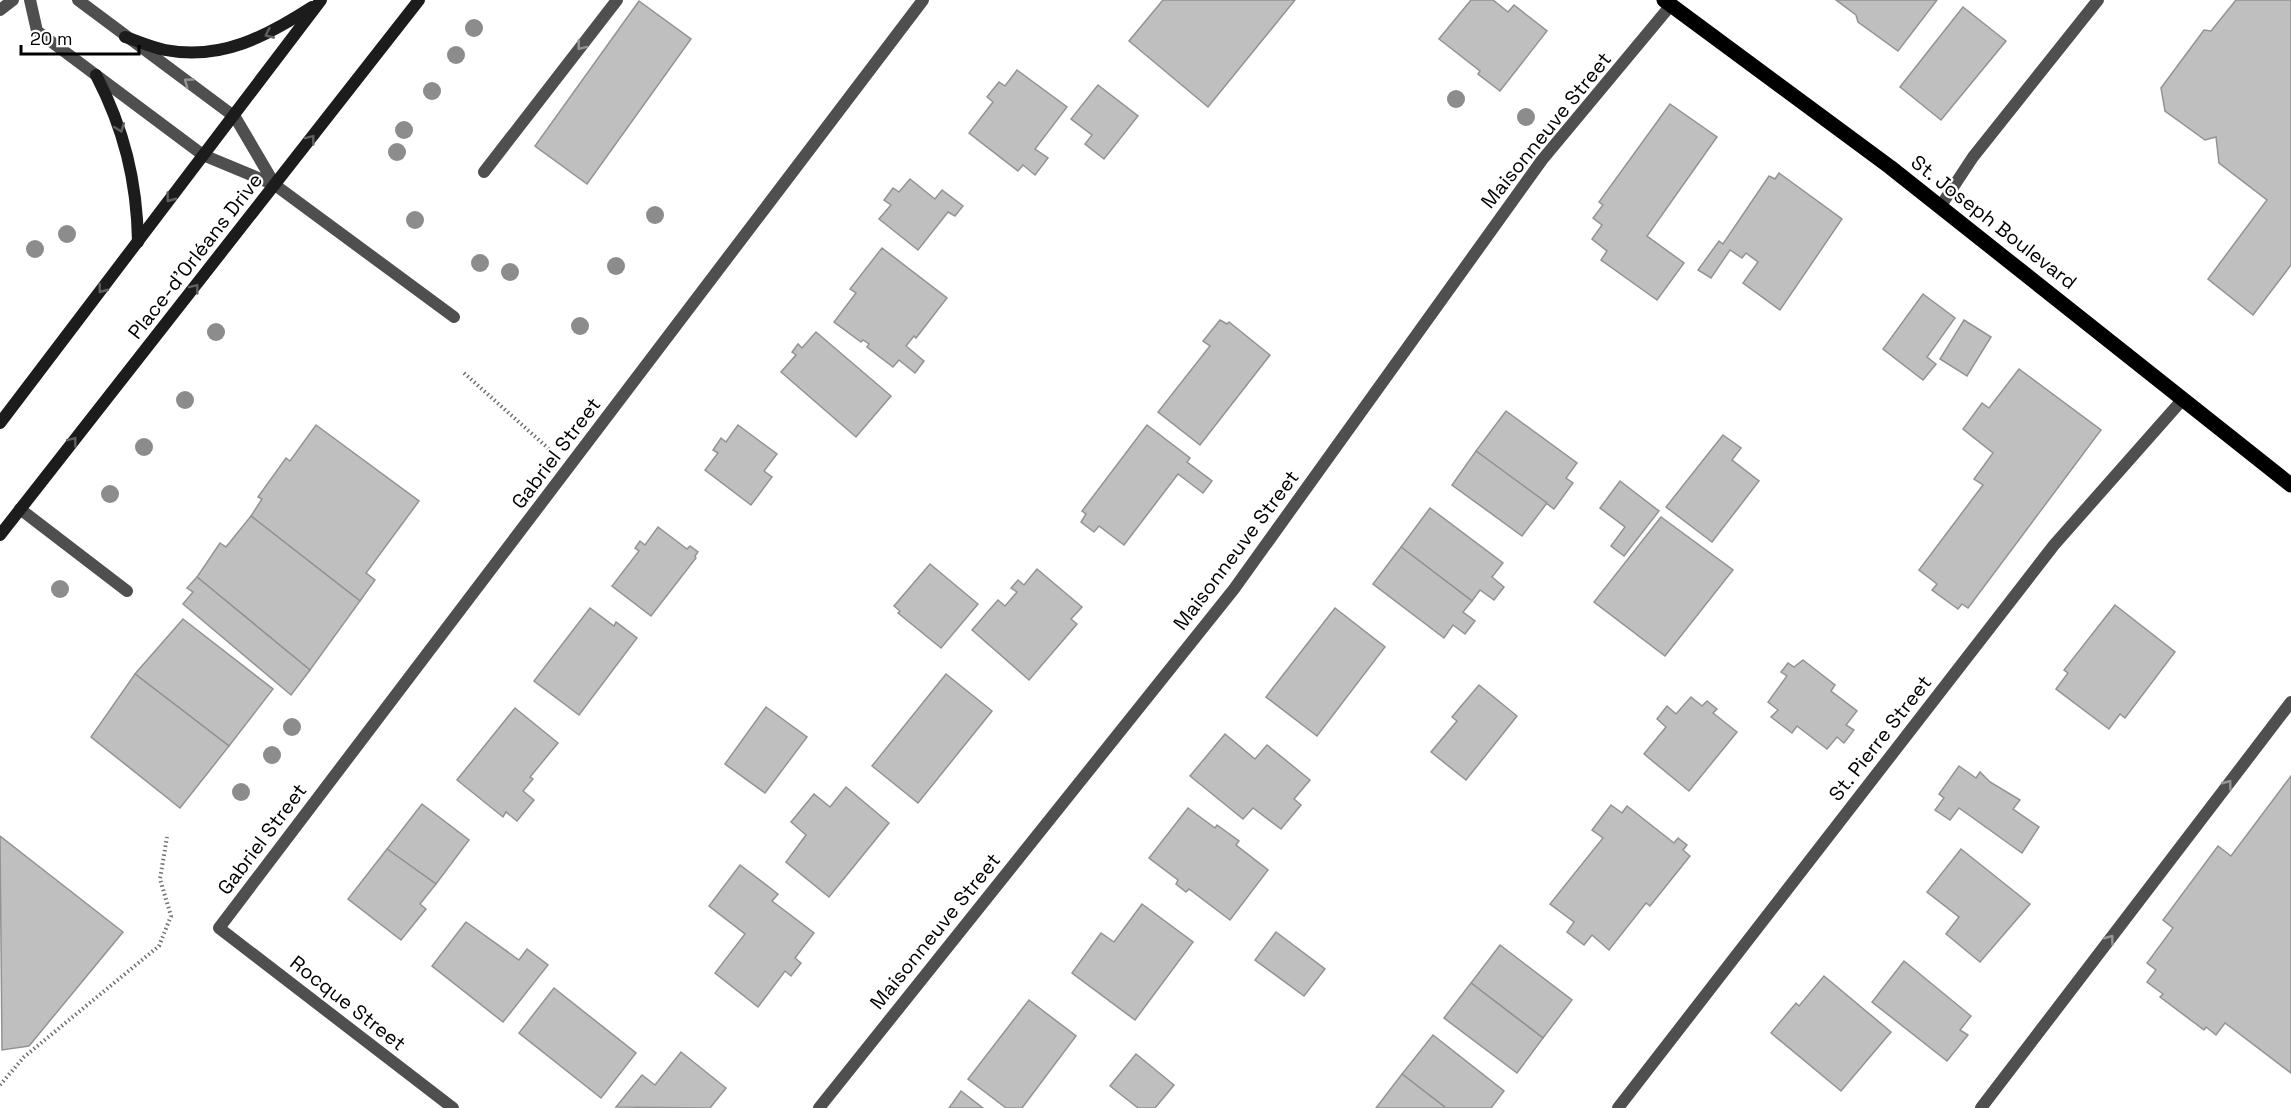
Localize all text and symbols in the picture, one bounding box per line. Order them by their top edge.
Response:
scale bar [21,18,140,56]
one-way arrow [264,26,275,38]
text: 20 m [30,27,73,50]
one-way arrow [578,40,589,51]
street label: Maisonneuve Street [1475,47,1617,213]
one-way arrow [183,78,194,89]
one-way arrow [113,122,125,133]
one-way arrow [304,135,315,146]
street label: St. Joseph Boulevard [1906,149,2082,295]
street label: Place-d'Orléans Drive [122,168,268,344]
one-way arrow [166,192,177,203]
one-way arrow [99,282,110,293]
one-way arrow [187,284,198,295]
street label: Gabriel Street [506,392,606,514]
one-way arrow [66,437,77,448]
street label: Maisonneuve Street [1167,465,1305,635]
street label: St. Pierre Street [1823,670,1937,806]
street label: Gabriel Street [212,778,312,900]
one-way arrow [2221,780,2232,791]
street label: Maisonneuve Street [864,848,1006,1014]
one-way arrow [2102,935,2113,946]
street label: Rocque Street [285,950,411,1056]

